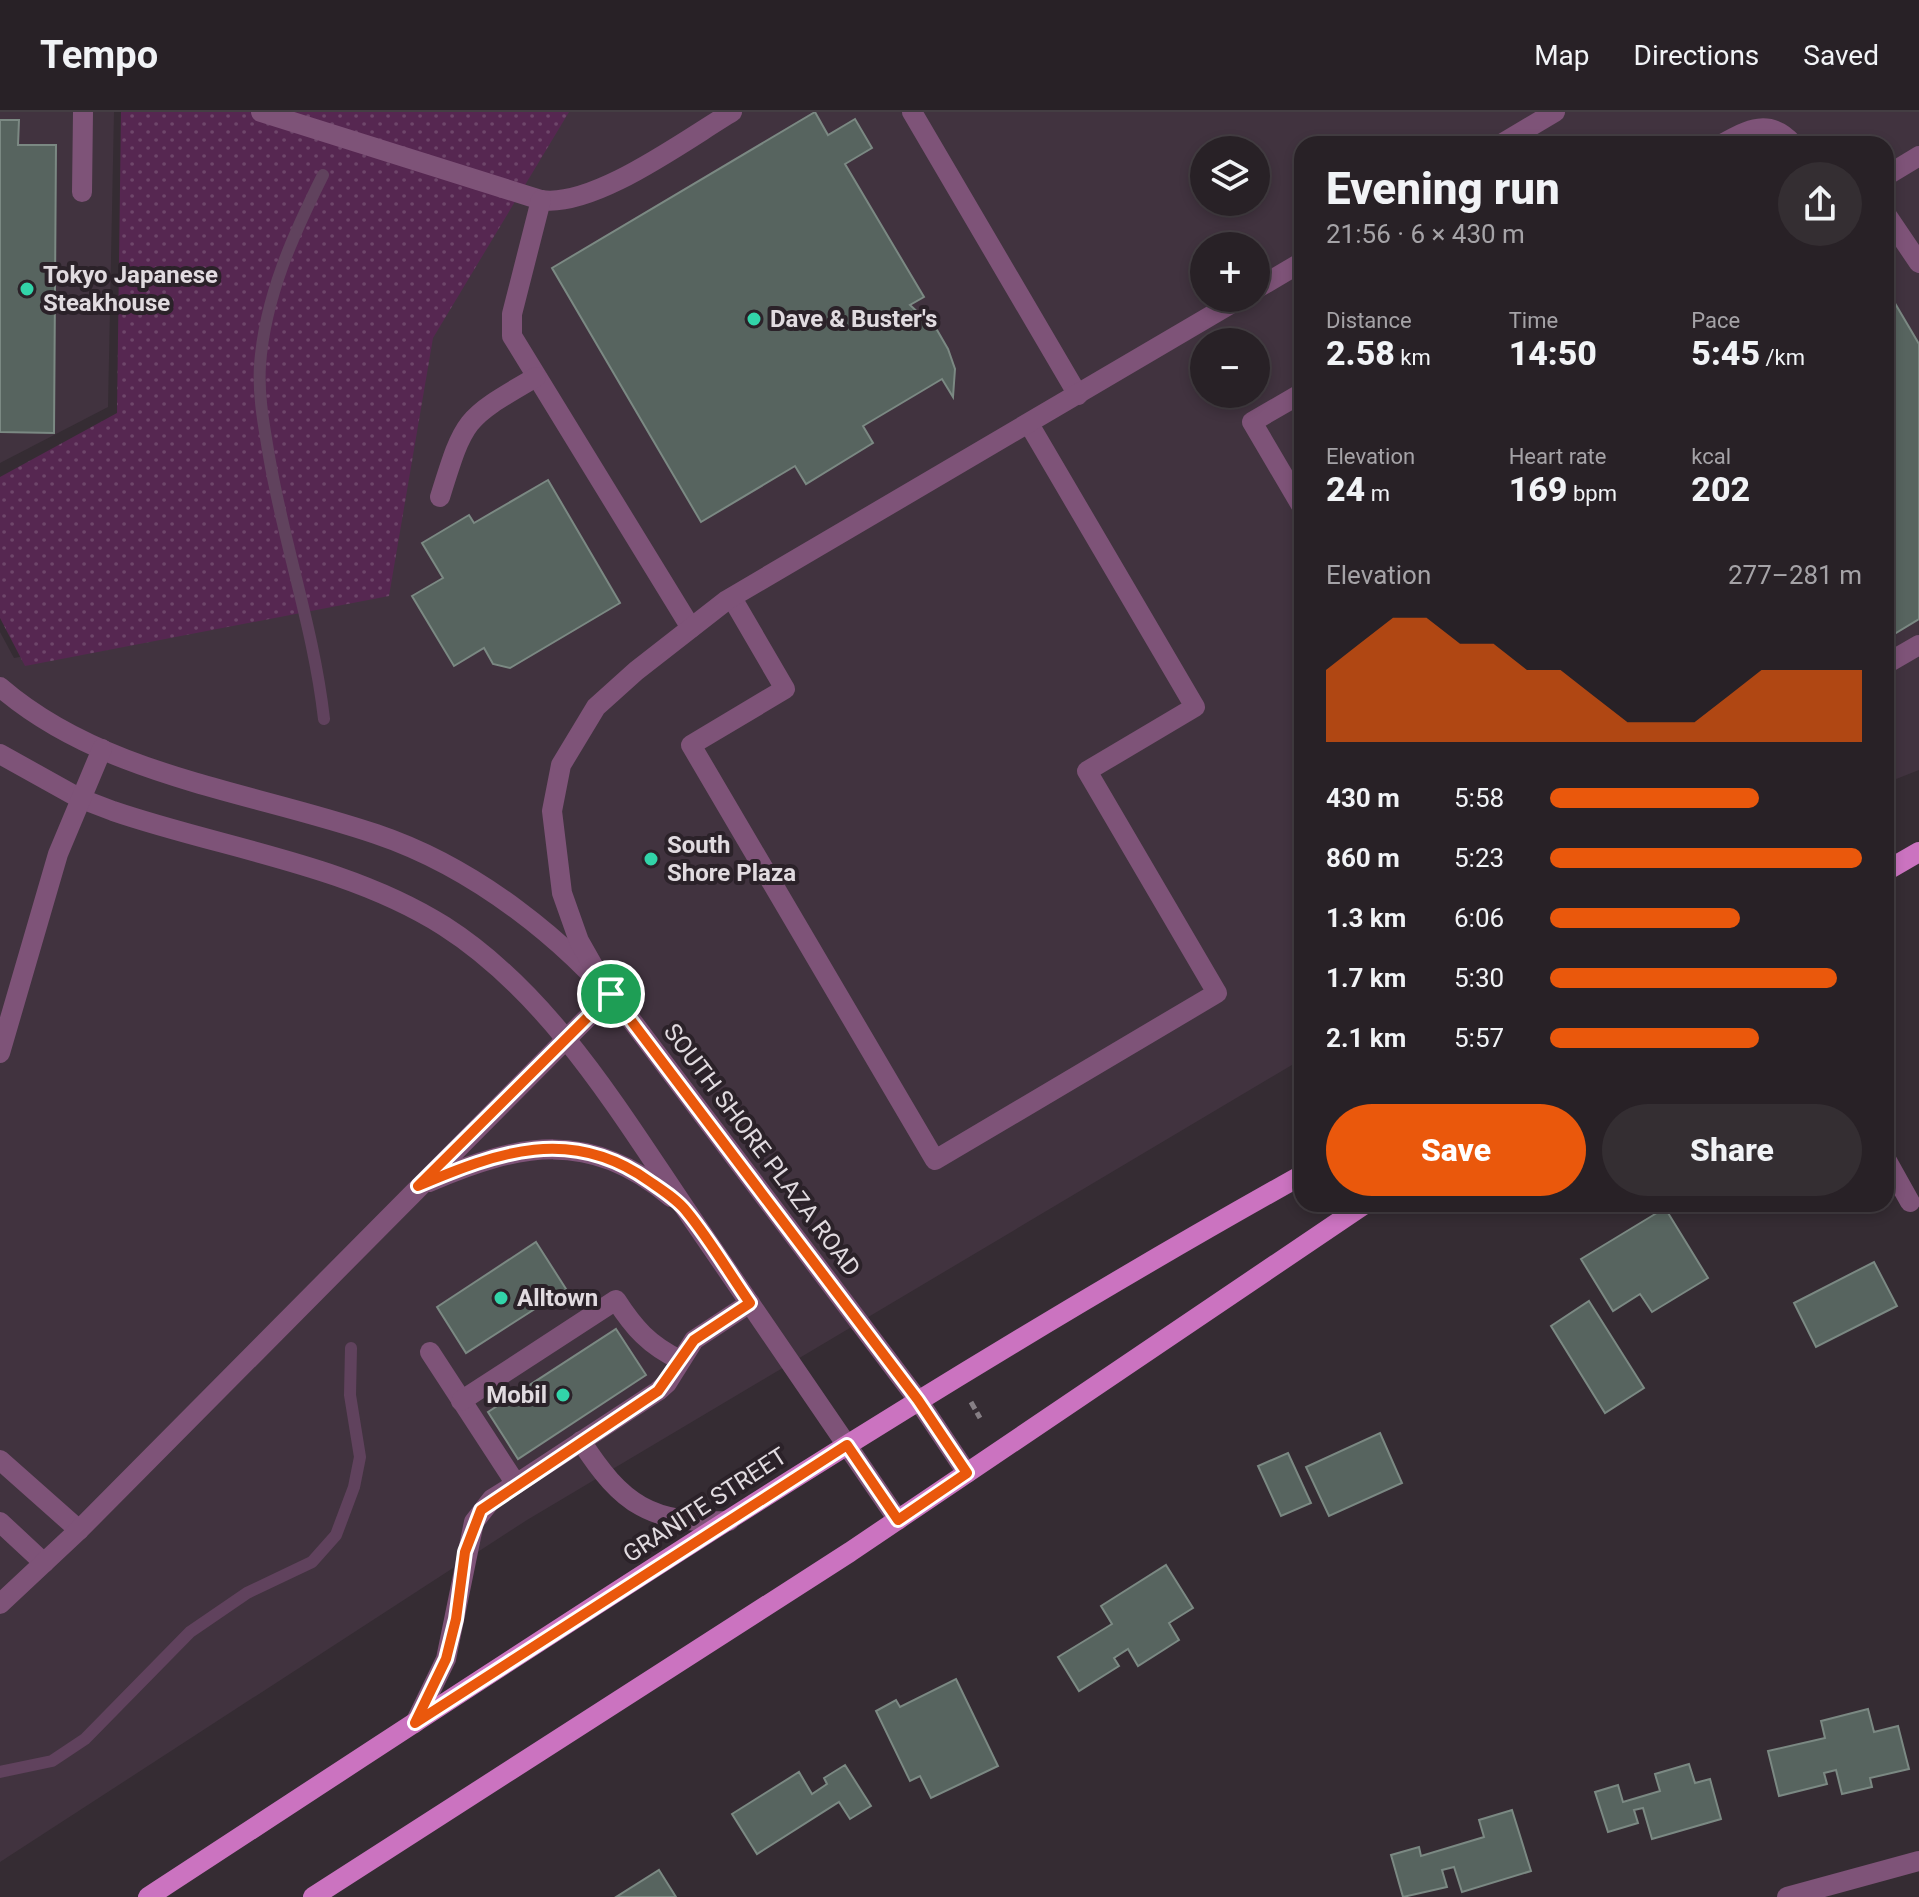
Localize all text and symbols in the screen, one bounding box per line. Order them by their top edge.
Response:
text: Tempo [40,33,158,77]
text: Map [1534,39,1590,72]
text: Directions [1634,39,1759,72]
text: Saved [1803,39,1879,72]
map controls [1190,136,1270,408]
button: layers [1190,136,1270,216]
button: share [1778,162,1862,246]
text: Evening run [1326,163,1560,215]
text: 21:56 · 6 × 430 m [1326,219,1525,249]
button: + [1190,232,1270,312]
place label: Tokyo Japanese Steakhouse [43,261,218,317]
marker: Tokyo Japanese Steakhouse [18,280,36,298]
place label: Dave & Buster's [770,305,937,333]
text: Distance [1326,308,1412,333]
text: Time [1509,308,1558,333]
text: Pace [1691,308,1740,333]
marker: Dave & Buster's [745,310,763,328]
button: − [1190,328,1270,408]
text: 2.58 [1326,333,1395,373]
text: 14:50 [1509,333,1597,373]
text: 5:45 [1691,333,1760,373]
text: km [1395,345,1431,370]
text: /km [1760,345,1805,370]
text: Elevation [1326,444,1415,469]
text: Heart rate [1509,444,1607,469]
text: kcal [1691,444,1731,469]
text: 24 [1326,469,1365,509]
text: 169 [1509,469,1567,509]
text: 202 [1691,469,1750,509]
text: m [1365,481,1390,506]
text: bpm [1567,481,1617,506]
text: Elevation [1326,560,1431,590]
text: 277–281 m [1728,560,1862,590]
text: 430 m [1326,783,1400,813]
text: 5:58 [1454,783,1504,813]
place label: South Shore Plaza [667,831,796,887]
text: 860 m [1326,843,1400,873]
text: 5:23 [1454,843,1504,873]
marker: South Shore Plaza [642,850,660,868]
text: 1.3 km [1326,903,1406,933]
text: 6:06 [1454,903,1504,933]
pin [577,960,645,1028]
text: 1.7 km [1326,963,1406,993]
text: 5:30 [1454,963,1504,993]
icon: arrive [589,972,633,1016]
street label: SOUTH SHORE PLAZA ROAD [658,1018,866,1282]
text: 2.1 km [1326,1023,1406,1053]
text: 5:57 [1454,1023,1504,1053]
button: Save [1326,1104,1586,1196]
button: Share [1602,1104,1862,1196]
place label: Alltown [517,1284,598,1312]
marker: Alltown [492,1289,510,1307]
place label: Mobil [486,1381,547,1409]
marker: Mobil [554,1386,572,1404]
street label: GRANITE STREET [618,1442,792,1568]

